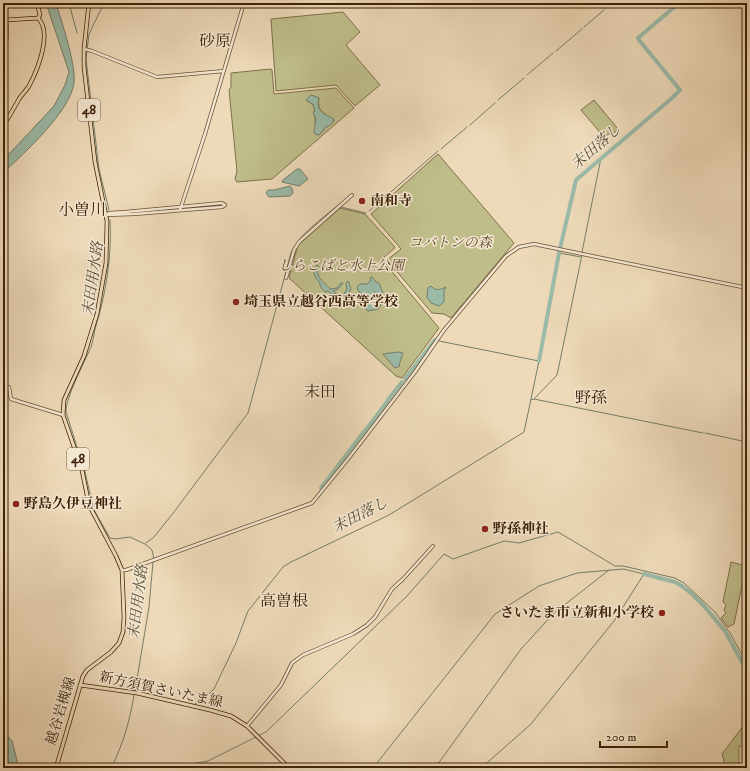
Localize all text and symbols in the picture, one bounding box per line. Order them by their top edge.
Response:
district label: 砂原 [199,31,231,51]
road number: 48 [78,99,100,121]
water label: 末田落し [567,120,625,174]
place label: 南和寺 [370,192,412,210]
marker: 南和寺 [357,196,367,206]
district label: 小曽川 [58,200,106,220]
park label: コバトンの森 [408,234,494,252]
water label: 末田用水路 [78,240,108,317]
park label: しらこばと水上公園 [278,257,406,275]
place label: 埼玉県立越谷西高等学校 [244,293,398,311]
marker: 埼玉県立越谷西高等学校 [231,297,241,307]
district label: 末田 [304,382,336,402]
district label: 野孫 [575,388,607,408]
road number: 48 [67,448,89,470]
water label: 末田落し [329,493,391,537]
place label: 野島久伊豆神社 [24,495,122,513]
marker: 野島久伊豆神社 [11,499,21,509]
place label: 野孫神社 [493,520,549,538]
marker: 野孫神社 [480,524,490,534]
water label: 末田用水路 [124,563,152,640]
district label: 高曽根 [260,591,308,611]
place label: さいたま市立新和小学校 [500,604,654,622]
marker: さいたま市立新和小学校 [657,608,667,618]
street label: 新方須賀さいたま線 [98,668,224,712]
street label: 越谷岩槻線 [42,675,80,747]
scale bar [600,723,667,749]
text: 200 m [606,730,636,745]

